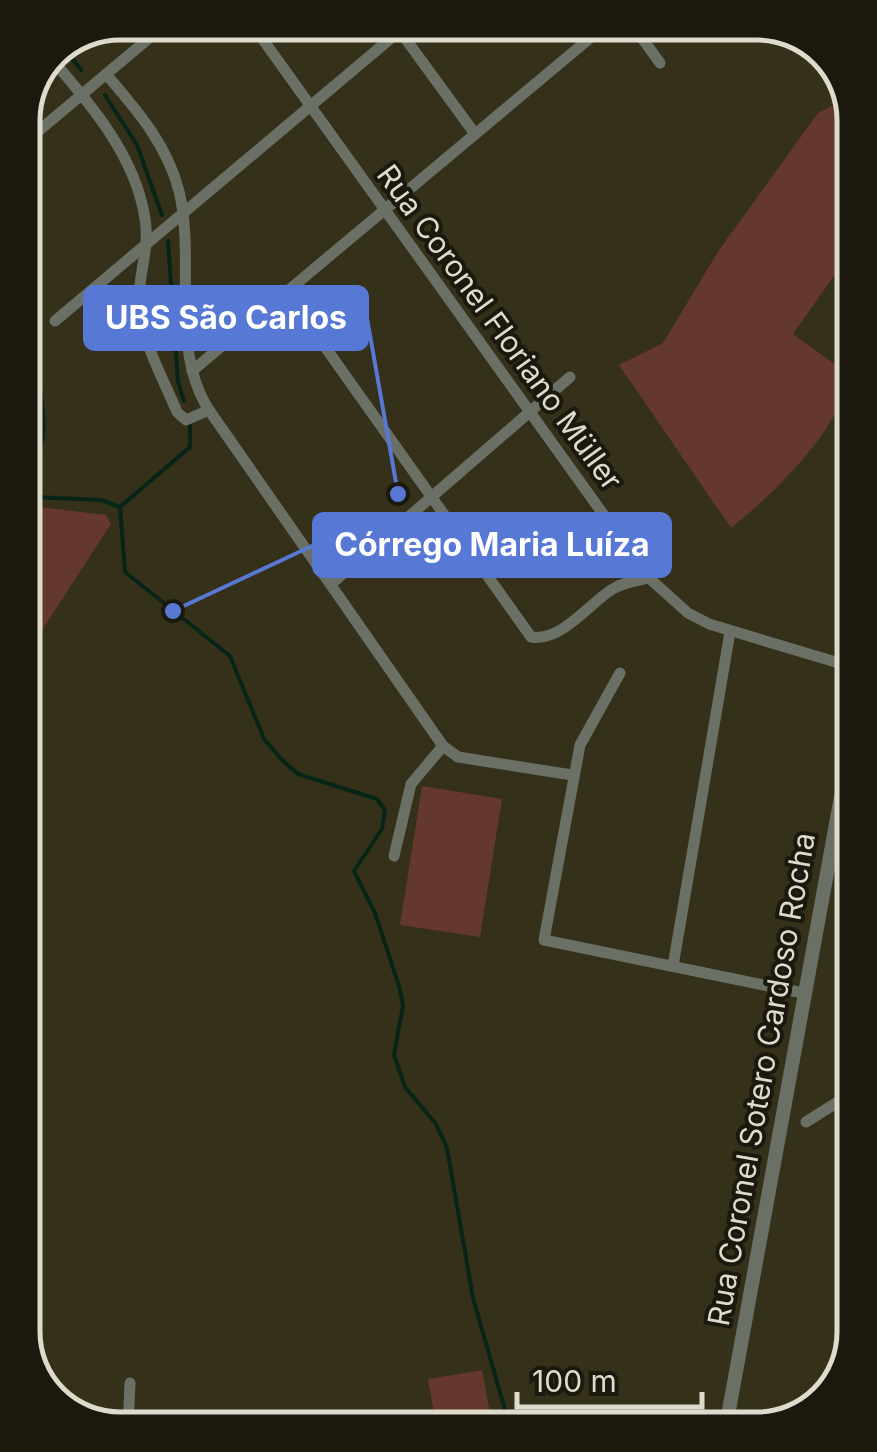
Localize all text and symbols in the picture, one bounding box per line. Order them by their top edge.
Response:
street label: Rua Coronel Floriano Müller [370,157,630,497]
callout: UBS São Carlos [85,287,367,349]
text: UBS São Carlos [105,298,347,337]
callout: Córrego Maria Luíza [314,514,670,576]
text: Córrego Maria Luíza [334,525,650,564]
street label: Rua Coronel Sotero Cardoso Rocha [700,830,822,1328]
scale bar [517,1347,702,1409]
text: 100 m [532,1363,617,1399]

